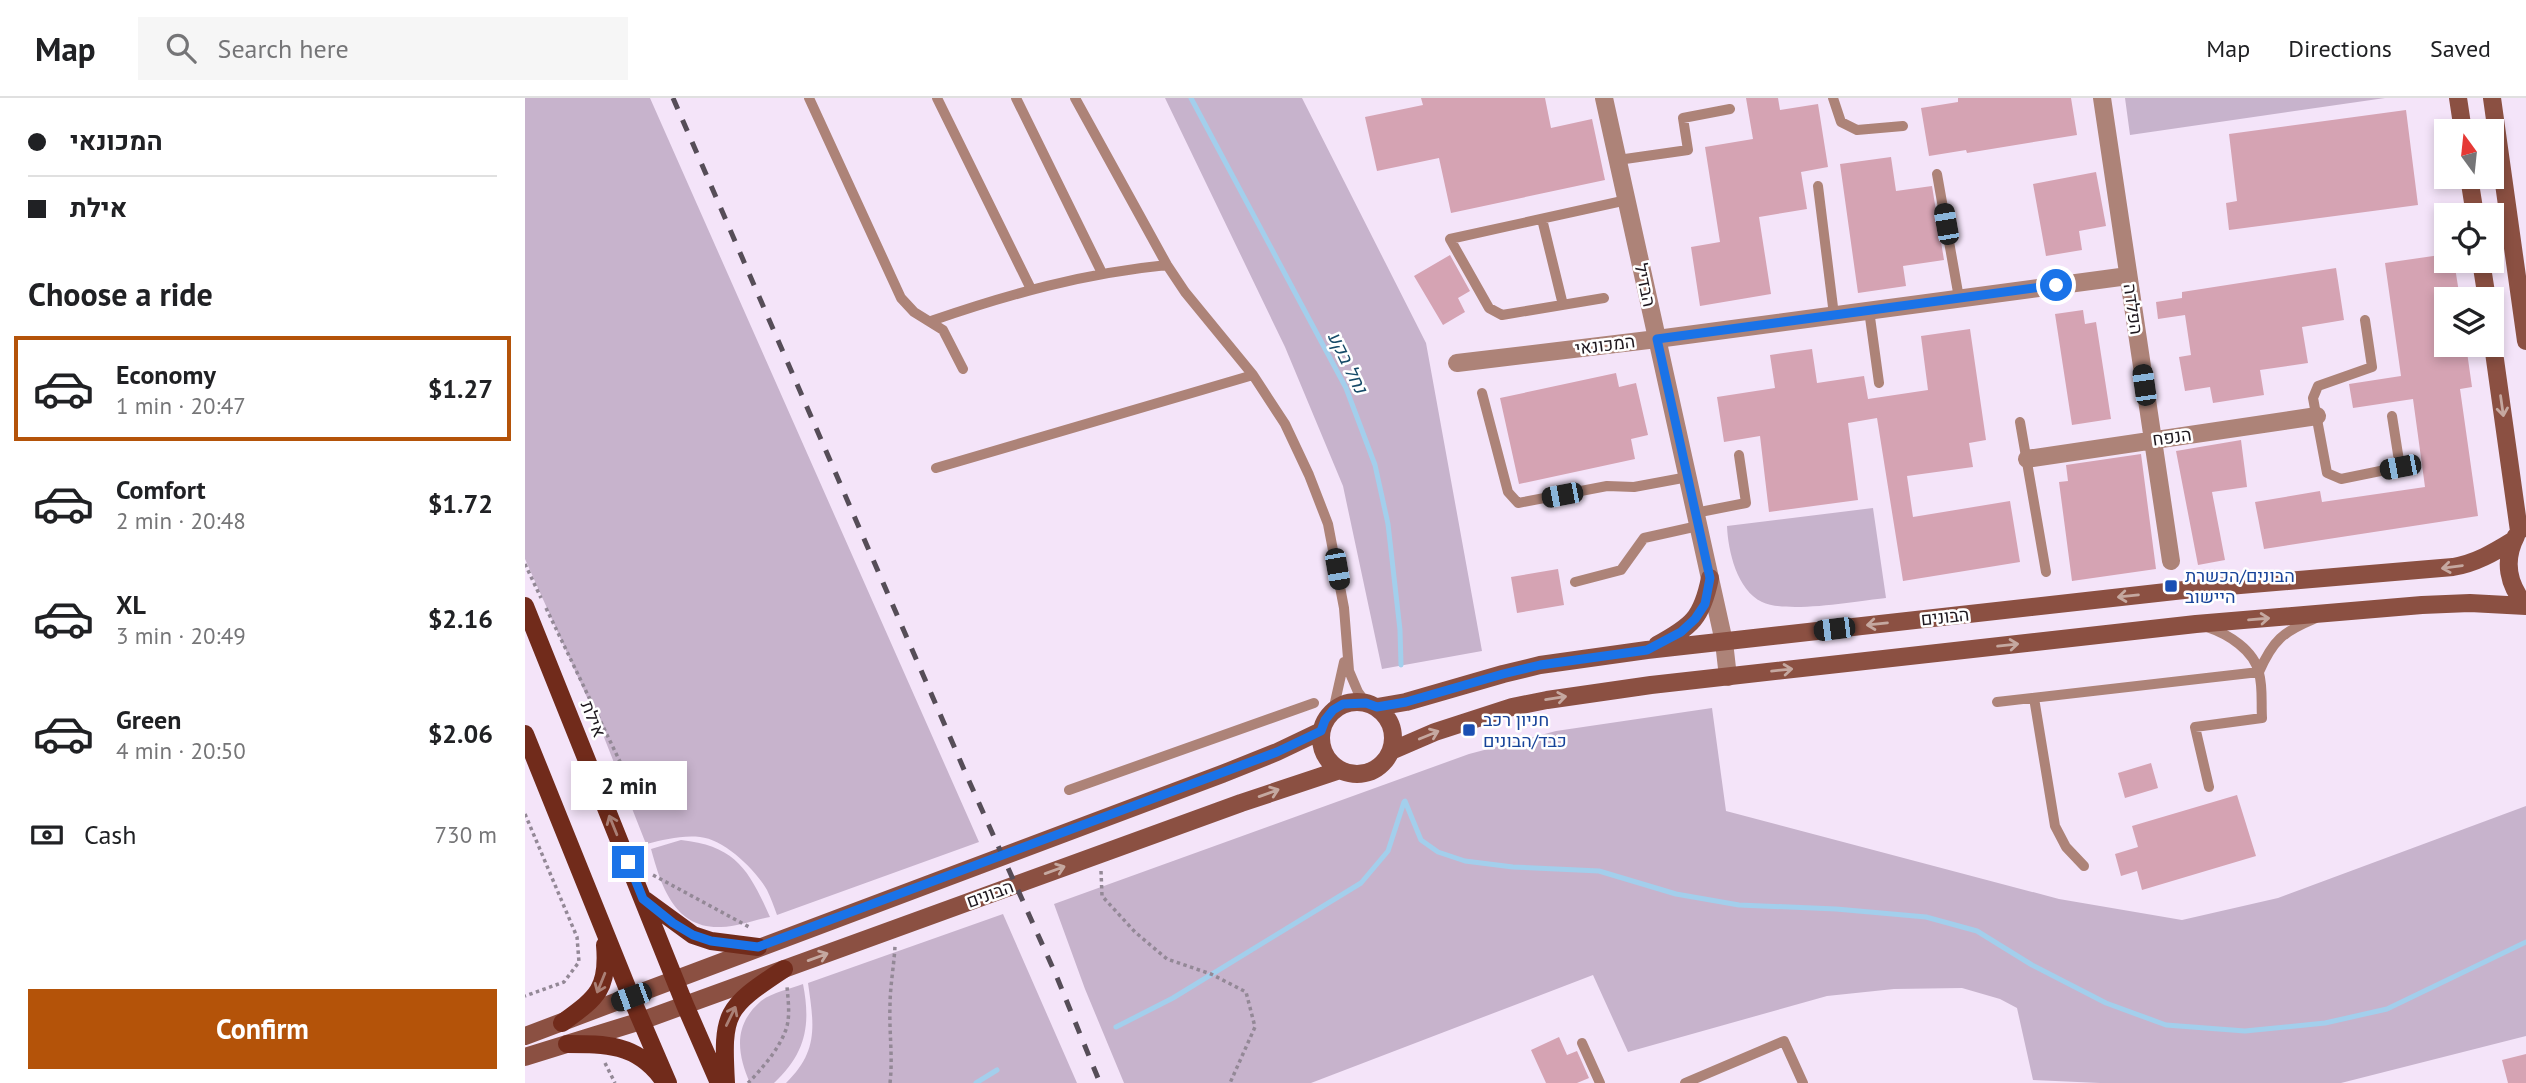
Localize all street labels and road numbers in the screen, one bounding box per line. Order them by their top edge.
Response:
street label: הבדיל [1630,261,1661,309]
street label: הפלדה [2119,282,2148,336]
street label: המכונאי [1574,329,1636,360]
street label: הנפח [2151,422,2193,451]
street label: הבונים [1919,603,1970,630]
street label: אילת [576,697,611,740]
street label: הבונים [963,874,1017,913]

